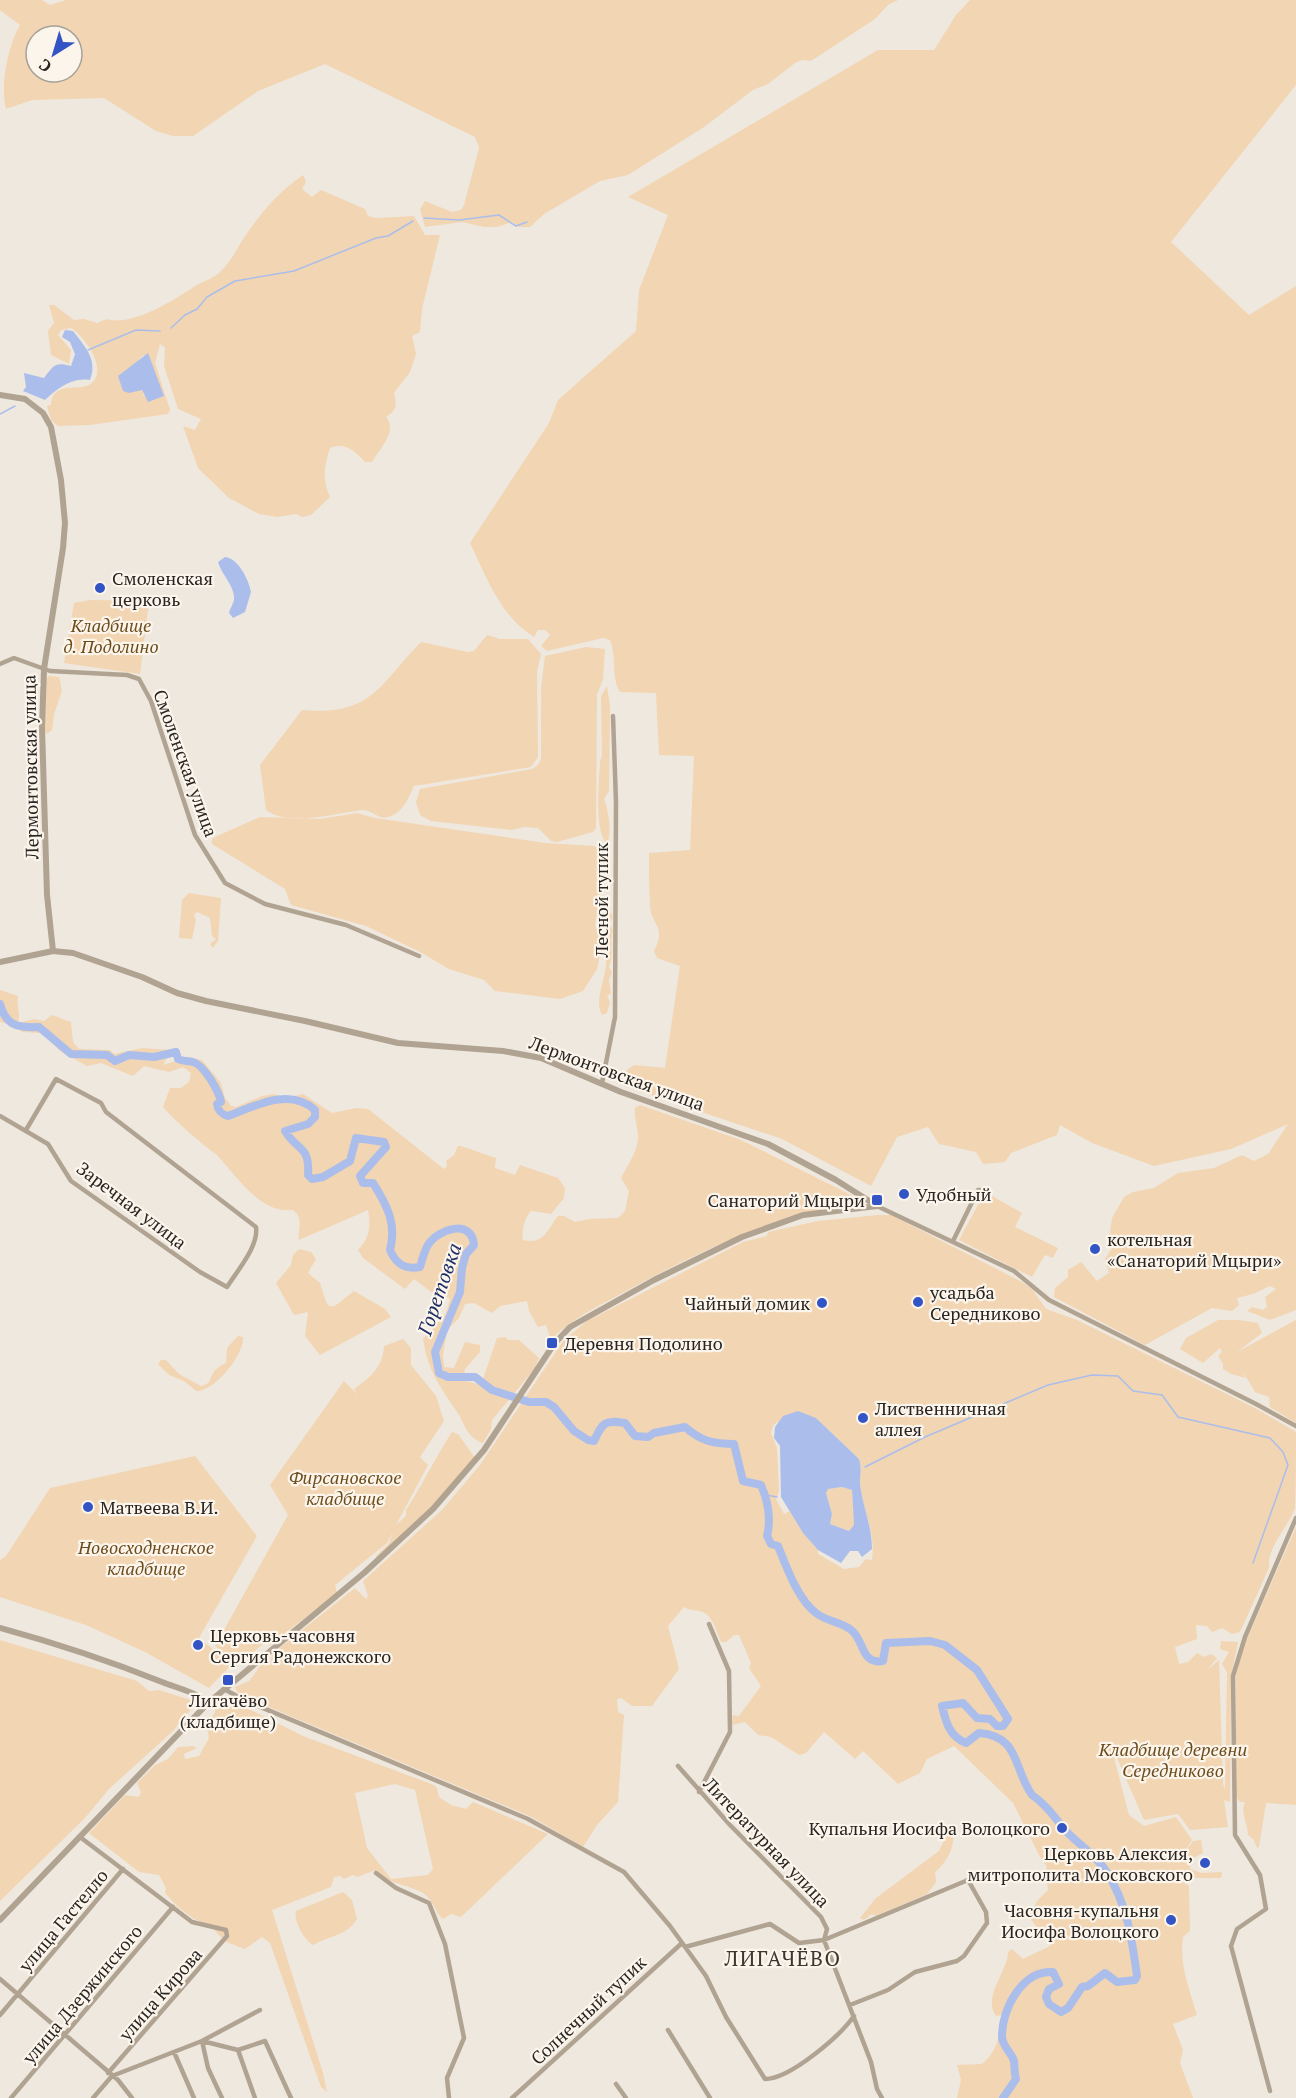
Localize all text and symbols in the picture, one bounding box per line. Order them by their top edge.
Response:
north arrow [24,24,84,84]
text: С [34,54,56,78]
place label: Смоленская церковь [112,566,213,611]
marker: Смоленская церковь [93,581,107,595]
park label: Кладбище д. Подолино [63,613,159,658]
street label: Лермонтовская улица [16,675,44,860]
street label: Смоленская улица [148,686,224,840]
street label: Лесной тупик [589,842,613,958]
street label: Лермонтовская улица [525,1030,708,1116]
street label: Заречная улица [72,1156,192,1254]
place label: Удобный [916,1182,992,1206]
marker: Удобный [897,1187,911,1201]
place label: Санаторий Мцыри [707,1188,865,1212]
marker: Санаторий Мцыри [870,1193,884,1207]
place label: котельная «Санаторий Мцыри» [1107,1227,1282,1272]
water label: Горетовка [410,1239,467,1340]
marker: котельная «Санаторий Мцыри» [1088,1242,1102,1256]
place label: усадьба Середниково [929,1280,1040,1325]
place label: Чайный домик [685,1291,810,1315]
marker: усадьба Середниково [911,1295,925,1309]
marker: Чайный домик [815,1296,829,1310]
place label: Деревня Подолино [564,1331,723,1355]
marker: Деревня Подолино [545,1336,559,1350]
place label: Лиственничная аллея [874,1396,1006,1441]
marker: Лиственничная аллея [856,1411,870,1425]
park label: Фирсановское кладбище [289,1465,401,1510]
place label: Матвеева В.И. [100,1495,219,1519]
marker: Матвеева В.И. [81,1500,95,1514]
park label: Новосходненское кладбище [77,1535,214,1580]
place label: Церковь-часовня Сергия Радонежского [210,1623,391,1668]
marker: Церковь-часовня Сергия Радонежского [191,1638,205,1652]
marker: Лигачёво (кладбище) [221,1673,235,1687]
place label: Лигачёво (кладбище) [180,1688,276,1733]
park label: Кладбище деревни Середниково [1098,1737,1247,1782]
street label: Литературная улица [698,1771,835,1912]
place label: Купальня Иосифа Волоцкого [809,1816,1050,1840]
marker: Купальня Иосифа Волоцкого [1055,1821,1069,1835]
place label: Церковь Алексия, митрополита Московского [968,1841,1193,1886]
marker: Церковь Алексия, митрополита Московского [1198,1856,1212,1870]
street label: улица Гастелло [12,1864,113,1977]
place label: Часовня-купальня Иосифа Волоцкого [1001,1898,1159,1943]
marker: Часовня-купальня Иосифа Волоцкого [1164,1913,1178,1927]
street label: улица Дзержинского [16,1919,147,2069]
street label: улица Кирова [112,1943,207,2046]
district label: ЛИГАЧЁВО [723,1944,842,1972]
street label: Солнечный тупик [525,1950,651,2070]

